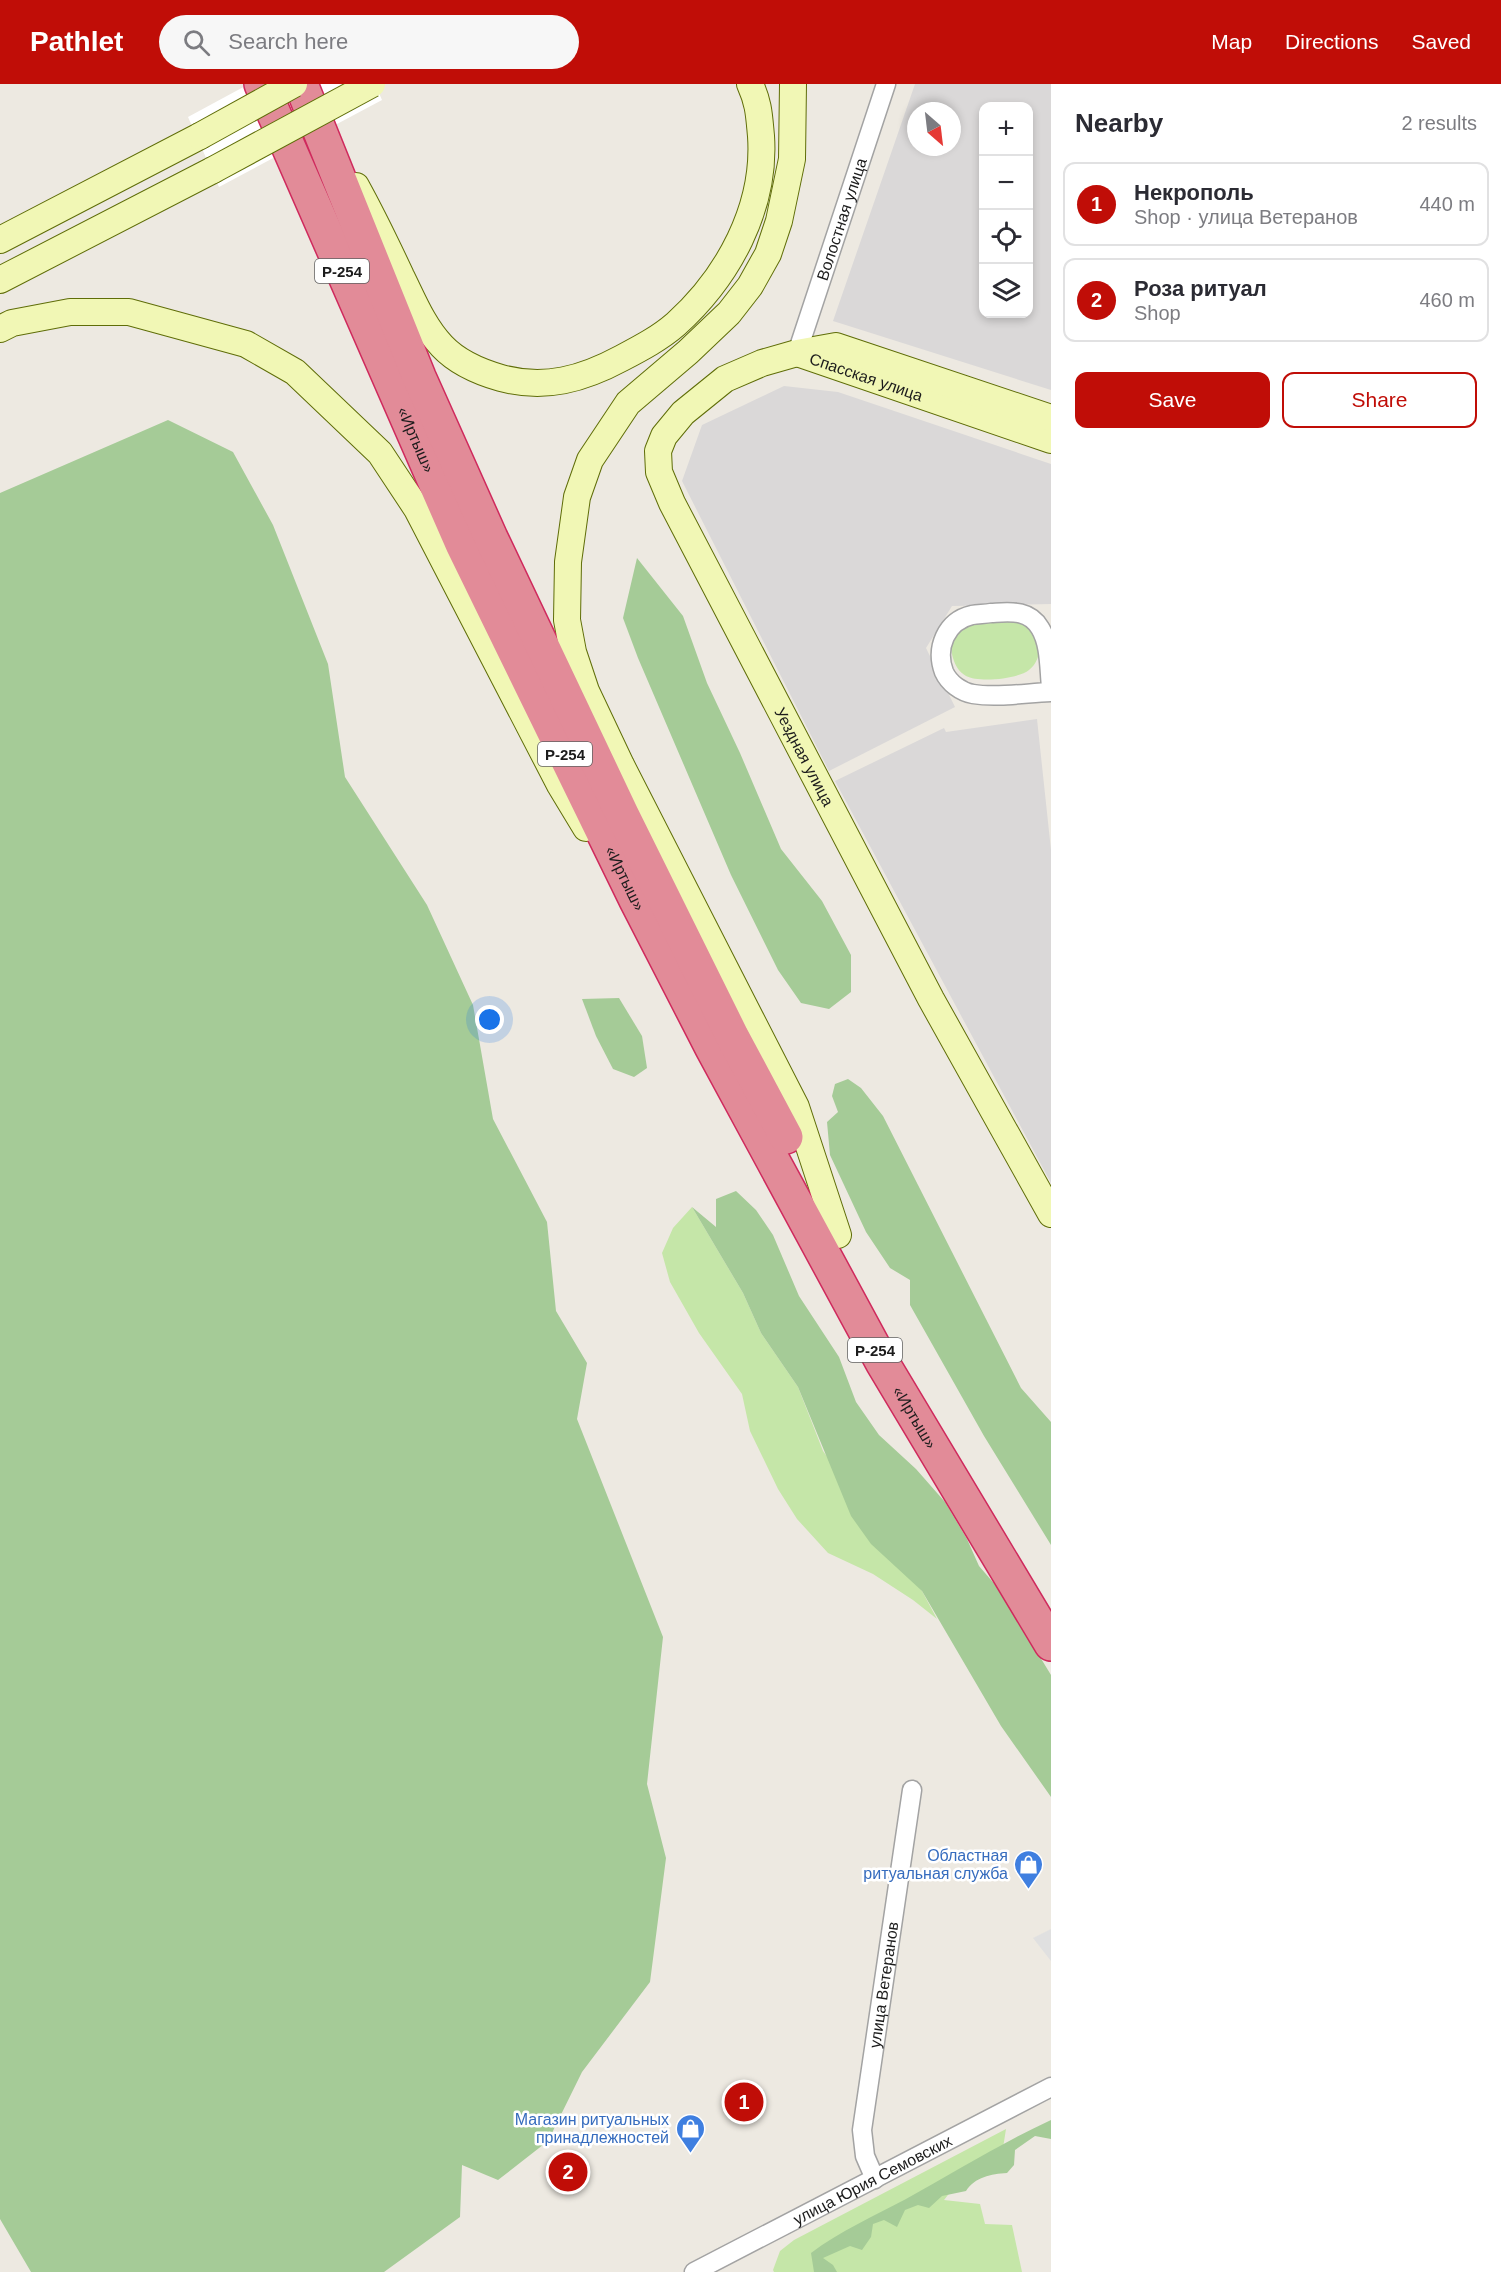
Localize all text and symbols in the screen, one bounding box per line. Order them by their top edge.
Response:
search box [159,15,579,69]
text: Pathlet [30,26,123,57]
icon: search [180,26,213,59]
text: Search here [228,29,348,54]
text: Map [1211,30,1252,53]
text: Directions [1285,30,1378,53]
text: Saved [1411,30,1471,53]
north arrow [907,102,961,156]
map controls [979,102,1033,318]
button: + [979,102,1033,156]
text: Nearby [1075,108,1163,138]
text: 2 results [1401,112,1477,134]
street label: Волостная улица [813,156,869,283]
button: − [979,156,1033,210]
text: Некрополь [1134,180,1254,205]
text: 1 [1091,193,1102,215]
text: 440 m [1419,193,1475,215]
text: Shop · улица Ветеранов [1134,206,1358,228]
button: locate [979,210,1033,264]
road number: Р-254 [315,259,369,283]
button: layers [979,264,1033,318]
text: Роза ритуал [1134,276,1267,301]
text: 2 [1091,289,1102,311]
text: 460 m [1419,289,1475,311]
text: Shop [1134,302,1181,324]
street label: Спасская улица [807,349,925,404]
button: Save [1075,372,1270,428]
button: Share [1282,372,1477,428]
street label: «Иртыш» [395,404,438,475]
street label: Уездная улица [772,705,837,809]
road number: Р-254 [538,742,592,766]
street label: «Иртыш» [602,843,648,913]
your location [475,1005,504,1034]
road number: Р-254 [848,1338,902,1362]
street label: «Иртыш» [890,1383,940,1451]
place label: Областная ритуальная служба [863,1847,1008,1882]
shop icon: Областная ритуальная служба [1013,1848,1045,1890]
street label: улица Ветеранов [866,1920,901,2049]
pin: 1 [724,2080,764,2124]
place label: Магазин ритуальных принадлежностей [515,2111,669,2146]
shop icon: Магазин ритуальных принадлежностей [674,2112,706,2154]
street label: улица Юрия Семовских [790,2131,955,2228]
pin: 2 [548,2150,588,2194]

